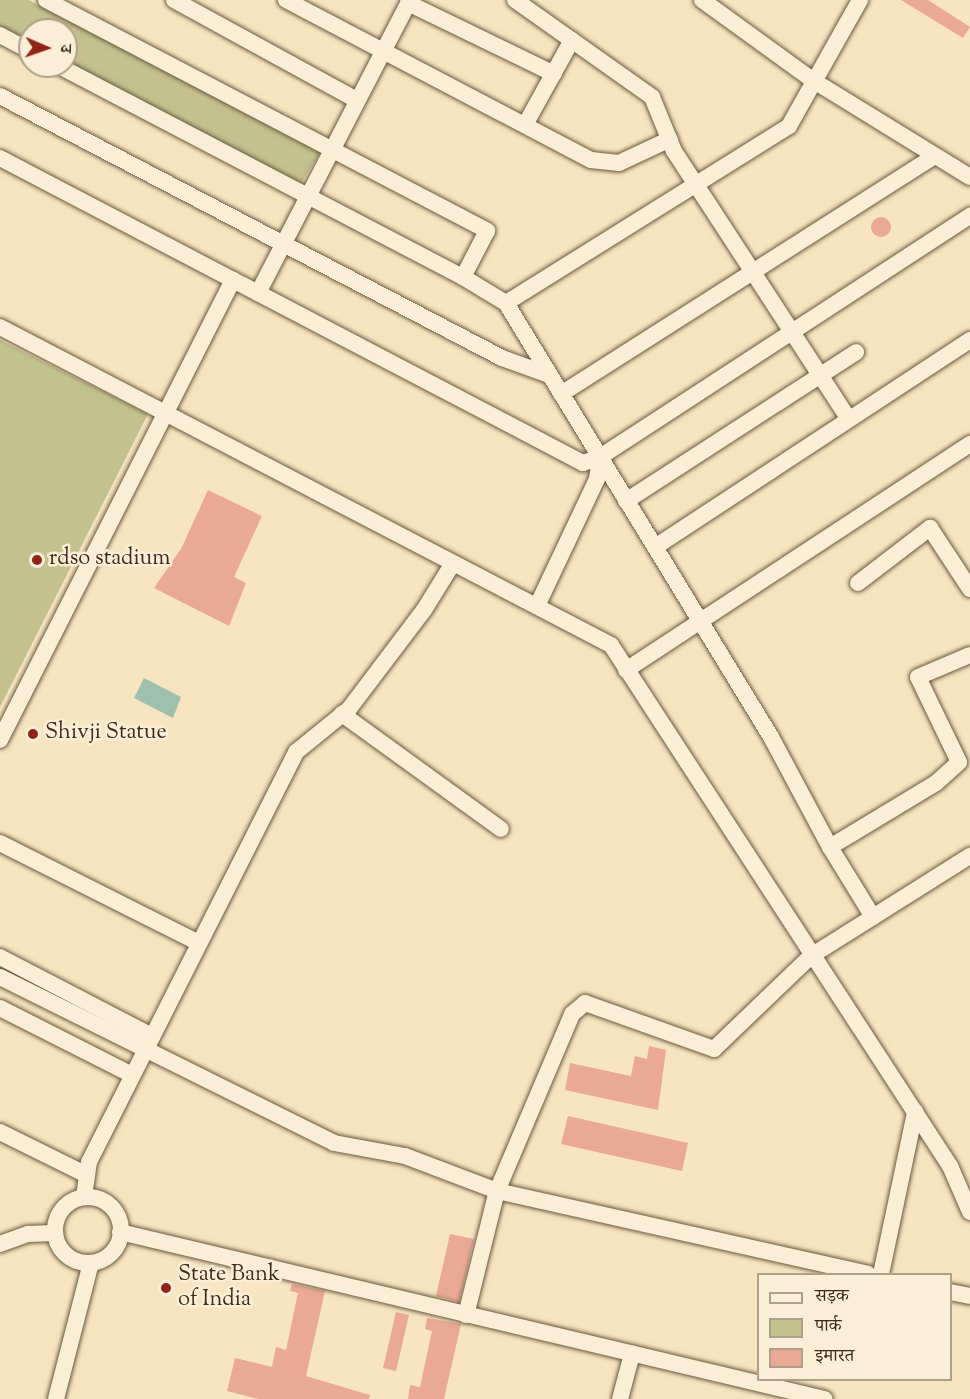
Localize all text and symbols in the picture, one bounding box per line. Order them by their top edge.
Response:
north arrow [18,18,78,78]
text: उ [53,44,76,53]
place label: rdso stadium [49,547,170,573]
marker: rdso stadium [30,553,44,567]
place label: Shivji Statue [45,721,167,747]
marker: Shivji Statue [26,727,40,741]
place label: State Bank of India [178,1262,280,1314]
legend [757,1273,952,1381]
marker: State Bank of India [159,1281,173,1295]
text: सड़क [815,1284,849,1310]
text: पार्क [815,1314,842,1340]
text: इमारत [815,1344,854,1370]

